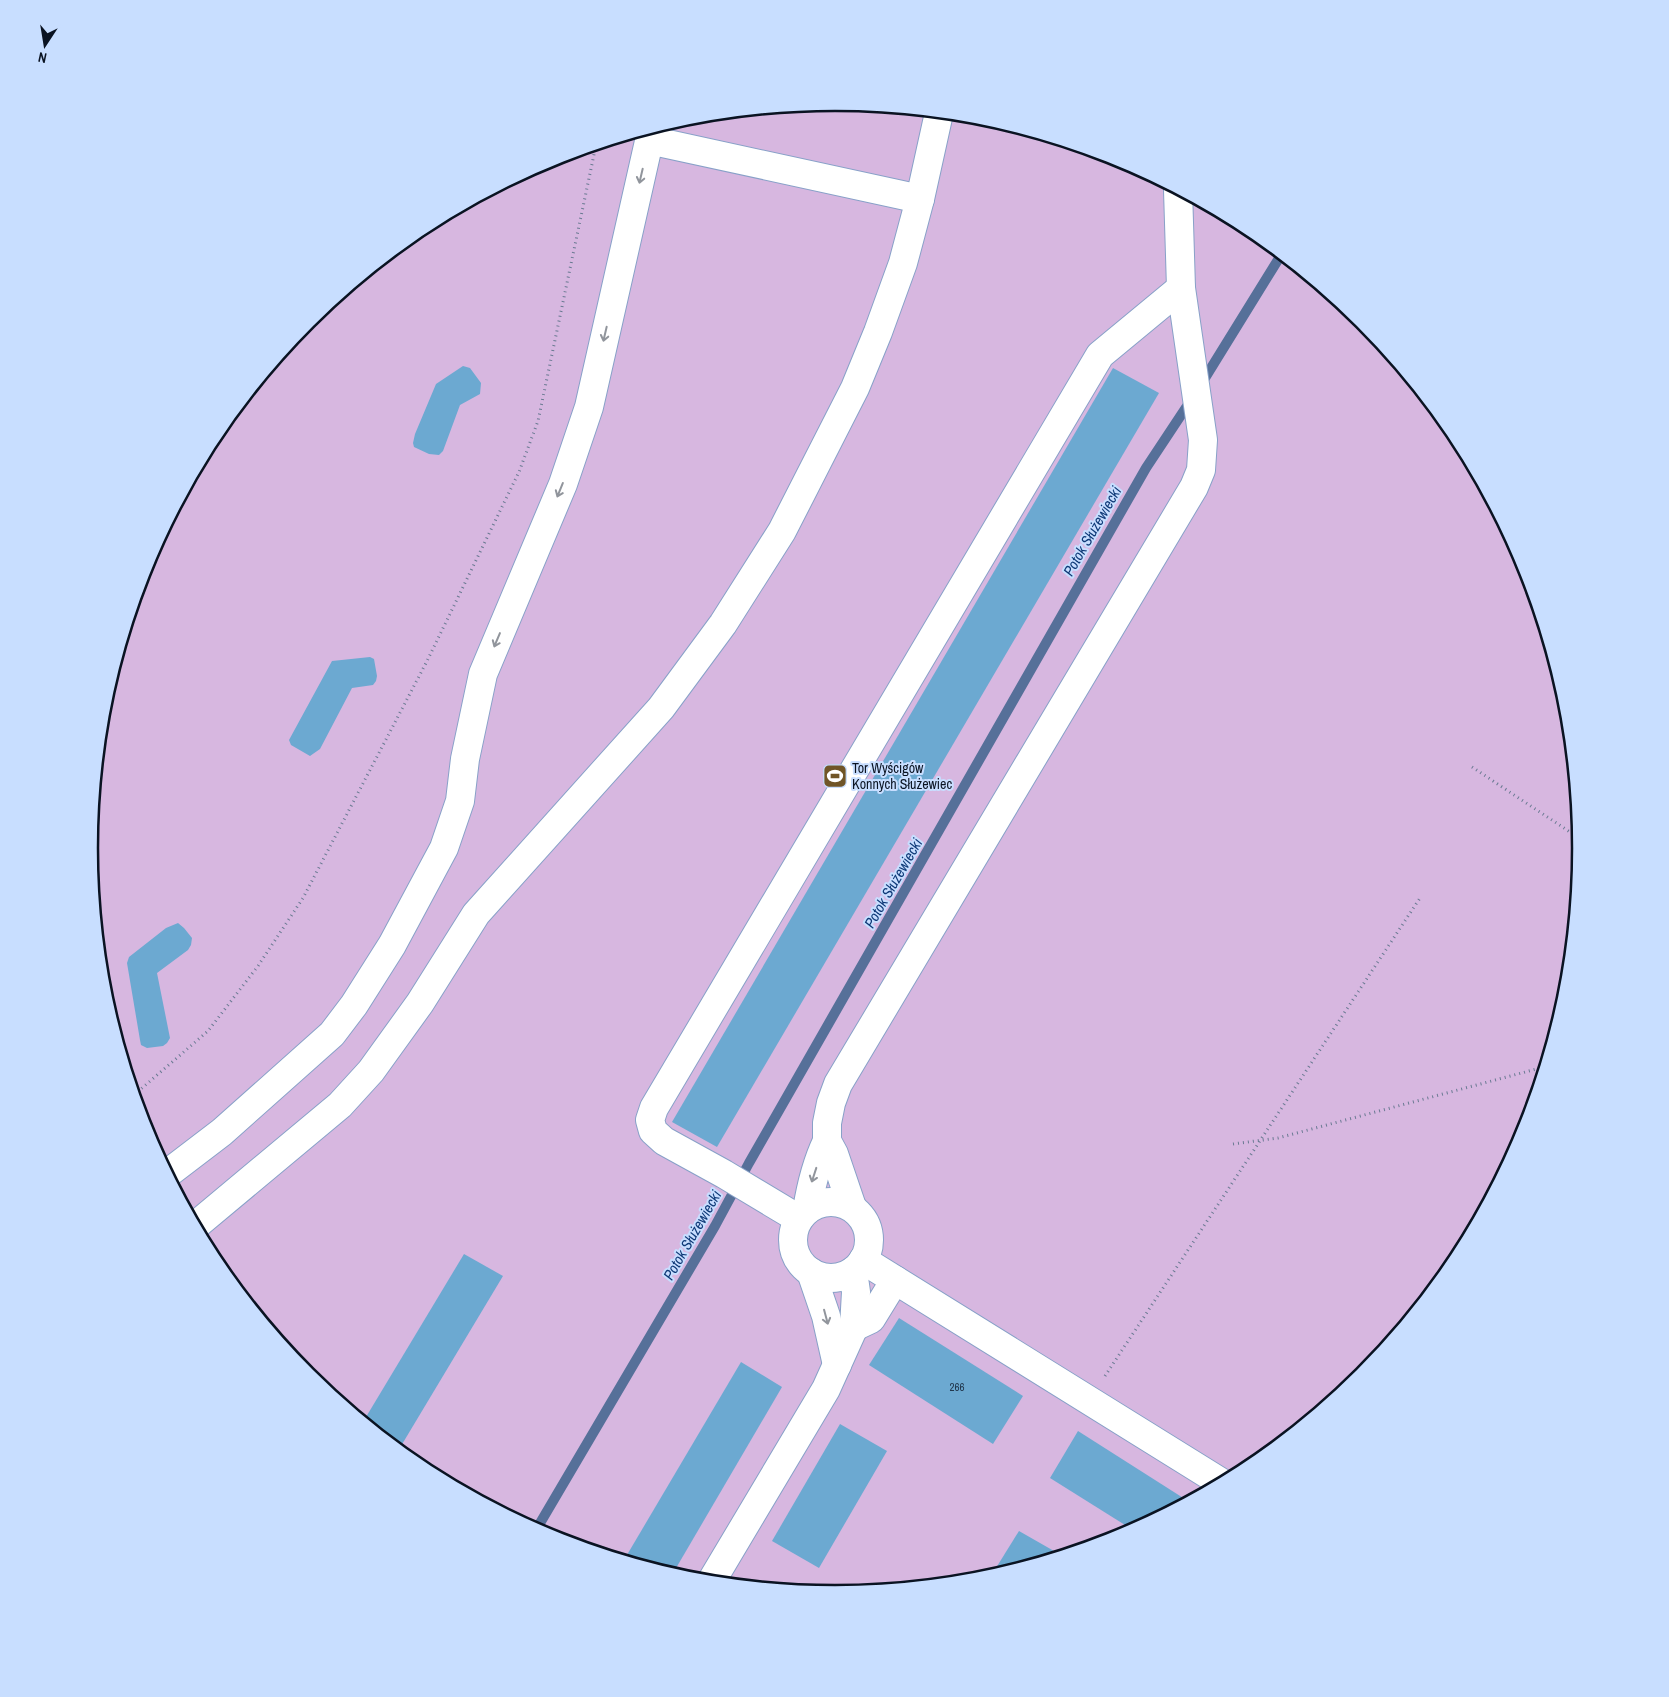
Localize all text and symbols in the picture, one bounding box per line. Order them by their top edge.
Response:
north arrow [20,20,70,70]
text: N [36,48,48,67]
one-way arrow [636,168,645,184]
one-way arrow [600,326,609,342]
one-way arrow [555,482,564,497]
water label: Potok Służewiecki [1058,482,1127,580]
one-way arrow [492,632,502,647]
place label: Tor Wyścigów Konnych Służewiec [852,759,952,793]
sports icon: Tor Wyścigów Konnych Służewiec [822,763,848,789]
water label: Potok Służewiecki [859,834,928,932]
one-way arrow [808,1166,818,1182]
water label: Potok Służewiecki [658,1186,727,1284]
one-way arrow [822,1309,832,1325]
house number: 266 [949,1380,965,1394]

